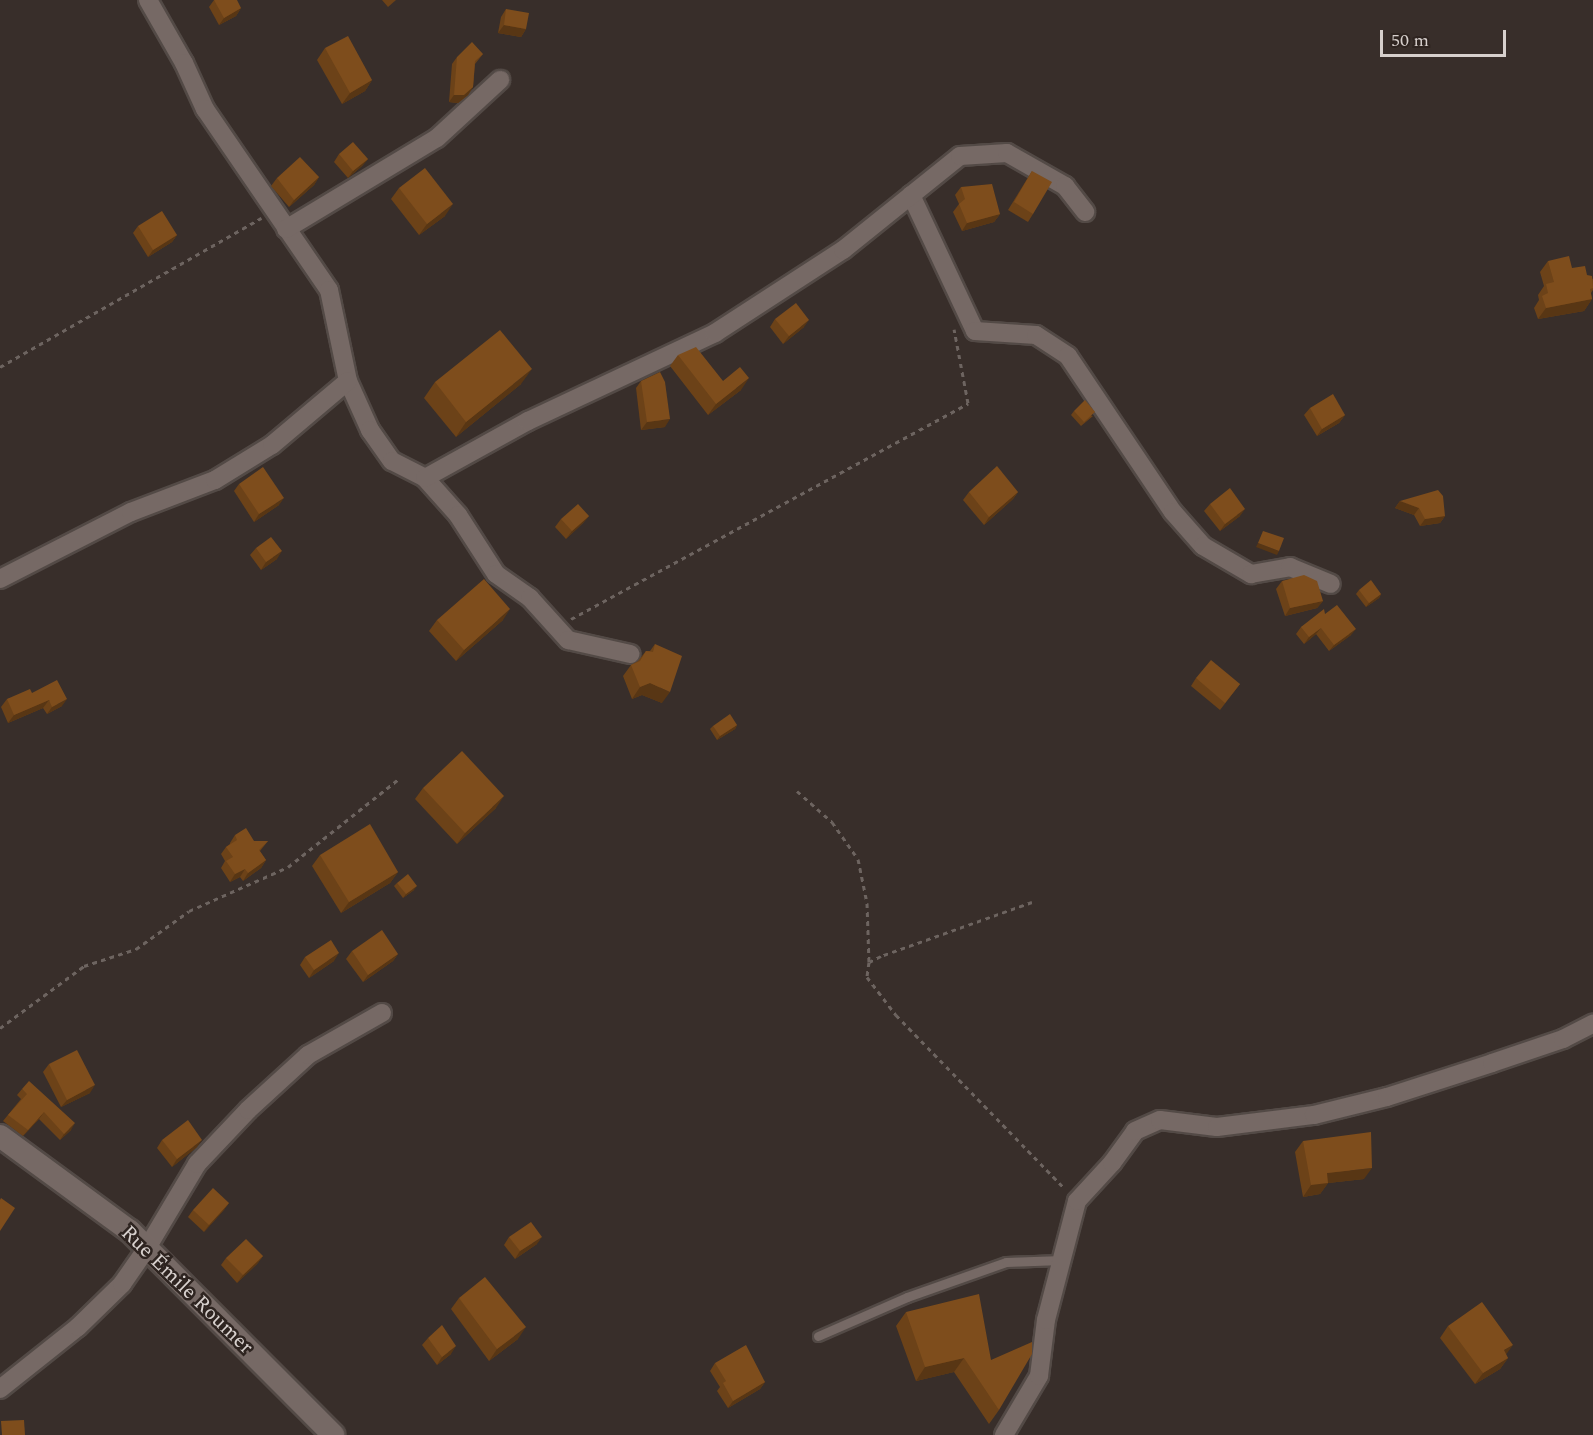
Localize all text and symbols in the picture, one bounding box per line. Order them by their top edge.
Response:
scale bar [1383,18,1509,56]
text: 50 m [1391,27,1429,54]
street label: Rue Émile Roumer [116,1220,258,1360]

